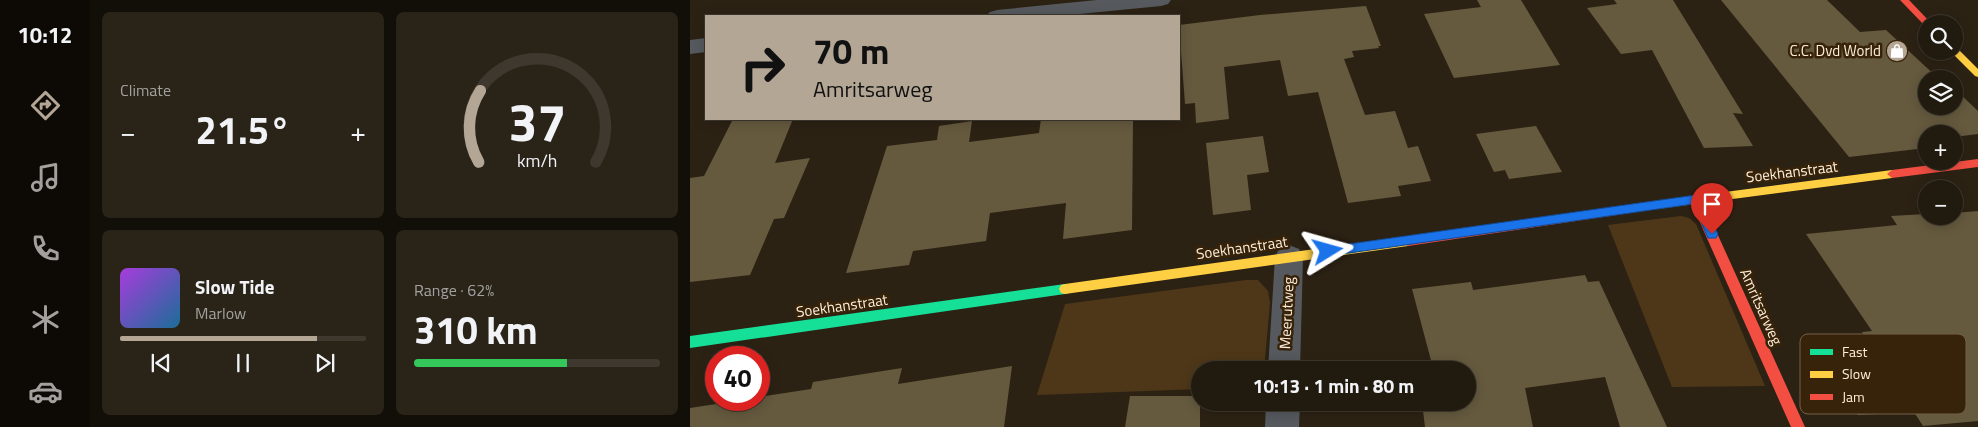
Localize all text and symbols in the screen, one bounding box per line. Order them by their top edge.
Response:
map controls [1918,15,1963,225]
button: search [1918,15,1963,60]
text: 10:12 [18,18,72,52]
text: 70 m [813,24,889,78]
icon: right [730,35,795,100]
place label: C.C. Dvd World [1790,39,1881,62]
shop icon: C.C. Dvd World [1885,39,1909,63]
button: layers [1918,70,1963,115]
text: Amritsarweg [813,72,933,106]
text: Climate [120,78,171,102]
text: 37 [508,82,566,161]
icon: directions [28,88,63,123]
text: 21.5° [196,101,290,159]
text: − [120,110,136,153]
text: + [350,110,366,153]
button: + [1918,125,1963,170]
text: km/h [517,147,557,174]
street label: Soekhanstraat [1745,154,1840,189]
icon: music [28,160,63,195]
button: − [1918,180,1963,225]
pin [1691,183,1733,234]
icon: arrive [1698,190,1726,218]
position arrow [1301,224,1353,276]
street label: Soekhanstraat [1195,230,1290,265]
icon: phone [28,231,63,266]
street label: Amritsarweg [1734,265,1789,349]
text: Slow Tide [195,272,274,301]
street label: Meerutweg [1273,276,1300,350]
text: Range · 62% [414,278,494,302]
street label: Soekhanstraat [795,288,890,323]
text: Marlow [195,301,246,325]
text: 310 km [414,301,538,359]
icon: climate [28,302,63,337]
legend [1800,334,1966,414]
text: Fast [1842,341,1867,362]
speed limit sign: 40 [705,346,770,411]
icon: previous [147,349,175,377]
icon: pause [229,349,257,377]
icon: next [311,349,339,377]
text: Slow [1842,363,1871,384]
text: 10:13 · 1 min · 80 m [1253,371,1414,400]
icon: car [28,374,63,409]
text: Jam [1842,386,1865,407]

